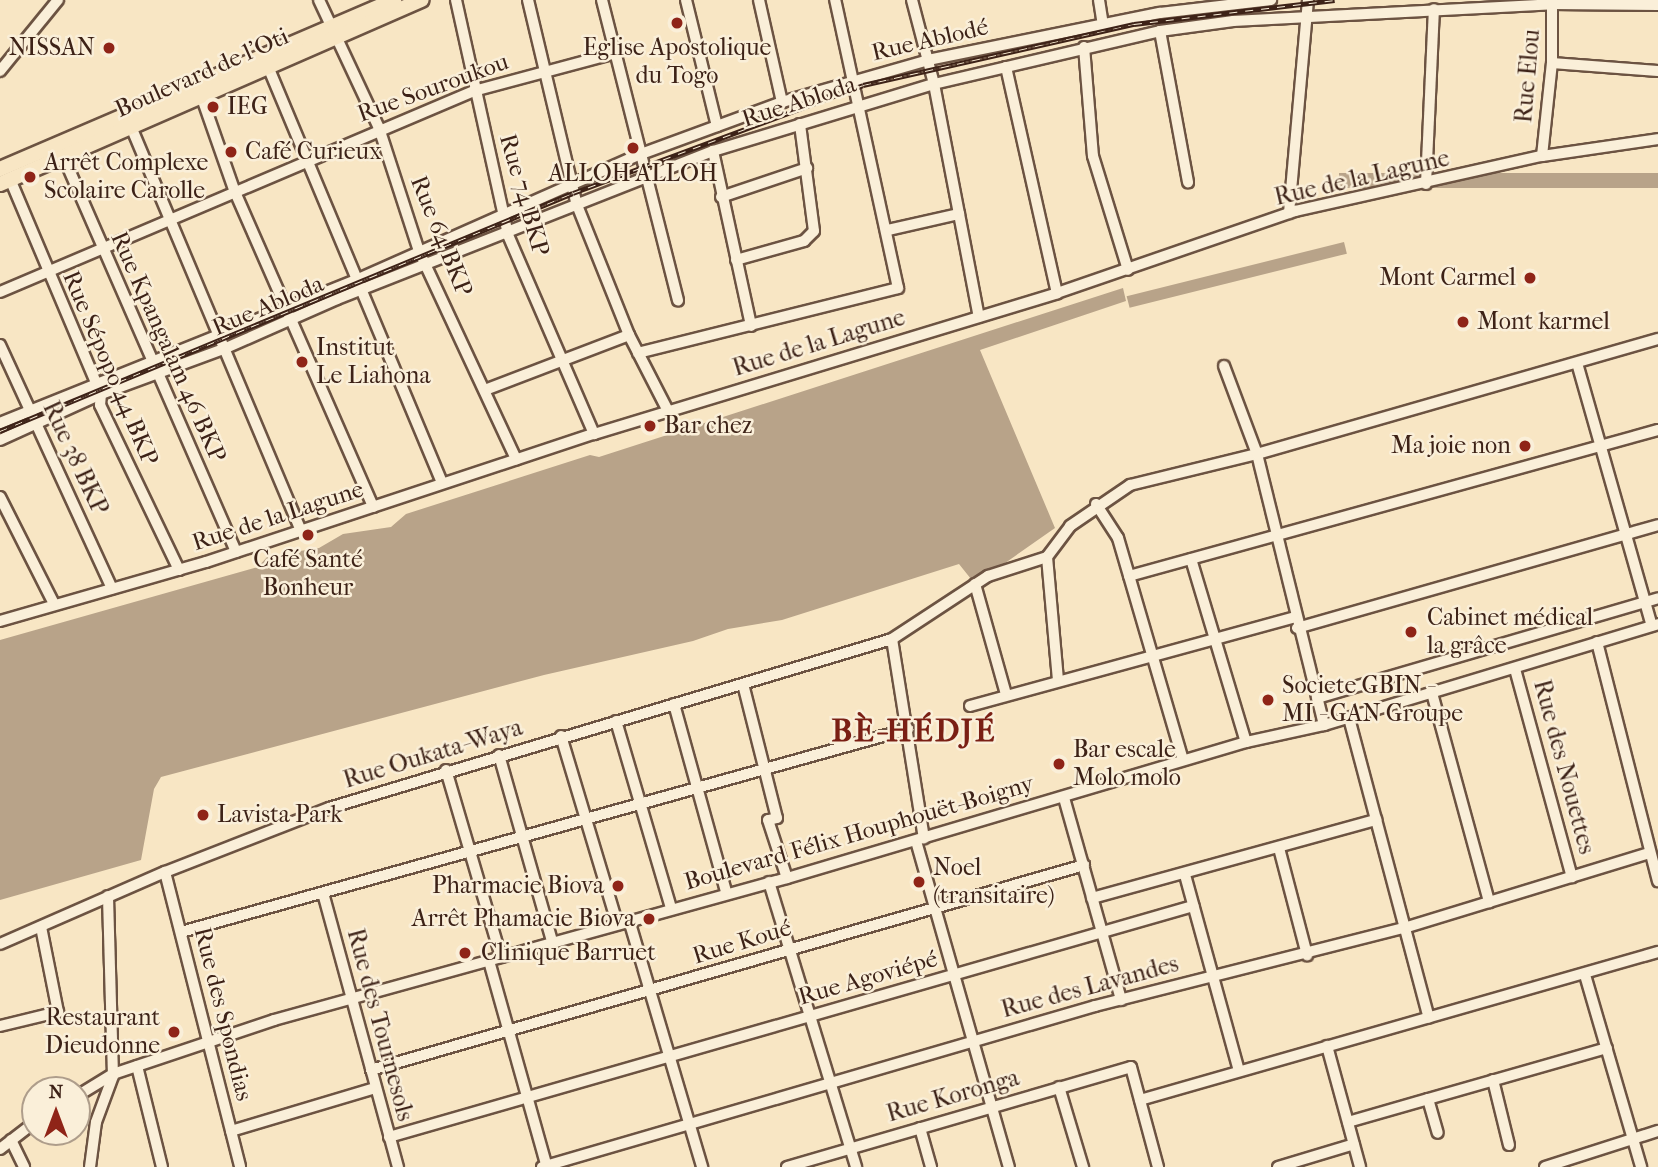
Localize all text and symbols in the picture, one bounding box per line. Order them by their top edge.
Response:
street label: Rue Ablodé [869,13,991,67]
marker: Eglise Apostolique du Togo [669,15,685,31]
street label: Boulevard de l'Oti [111,22,293,124]
street label: Rue Elou [1510,28,1546,124]
place label: NISSAN [9,34,95,62]
place label: Eglise Apostolique du Togo [583,34,771,90]
marker: NISSAN [101,40,117,56]
street label: Rue Souroukou [354,47,512,129]
street label: Rue Abloda [738,70,860,134]
place label: IEG [227,93,268,121]
marker: IEG [205,99,221,115]
street label: Rue 74 BKP [493,131,555,259]
place label: Café Curieux [245,138,382,166]
marker: ALLOH ALLOH [625,140,641,156]
marker: Café Curieux [223,144,239,160]
street label: Rue de la Lagune [1272,144,1452,212]
place label: Arrêt Complexe Scolaire Carolle [44,149,208,205]
place label: ALLOH ALLOH [548,160,718,188]
marker: Arrêt Complexe Scolaire Carolle [22,169,38,185]
street label: Rue 64 BKP [404,172,478,300]
street label: Rue Kpangalam 46 BKP [104,227,232,467]
place label: Mont Carmel [1379,264,1516,292]
street label: Rue Sépopo 44 BKP [56,266,164,470]
street label: Rue Abloda [208,270,328,342]
marker: Mont Carmel [1522,270,1538,286]
street label: Rue de la Lagune [729,303,909,383]
place label: Mont karmel [1477,308,1610,336]
marker: Mont karmel [1455,314,1471,330]
place label: Institut Le Liahona [316,334,431,390]
marker: Institut Le Liahona [294,354,310,370]
street label: Rue 38 BKP [36,397,114,519]
place label: Bar chez [664,412,752,440]
marker: Bar chez [642,418,658,434]
place label: Ma joie non [1391,432,1511,460]
marker: Ma joie non [1517,438,1533,454]
street label: Rue de la Lagune [189,475,367,557]
marker: Café Santé Bonheur [300,527,316,543]
place label: Café Santé Bonheur [253,546,363,602]
place label: Cabinet médical la grâce [1427,604,1593,660]
marker: Cabinet médical la grâce [1401,622,1421,642]
place label: Societe GBIN - MI - GAN Groupe [1282,672,1463,728]
street label: Rue des Nouettes [1527,677,1601,857]
marker: Societe GBIN - MI - GAN Groupe [1260,692,1276,708]
district label: BÈ-HÉDJÉ [833,712,995,750]
street label: Rue Oukata-Waya [340,713,526,795]
place label: Bar escale Molo molo [1073,736,1181,792]
marker: Bar escale Molo molo [1051,756,1067,772]
street label: Boulevard Félix Houphouët-Boigny [681,769,1037,897]
place label: Lavista Park [217,801,343,829]
marker: Lavista Park [195,807,211,823]
place label: Noel (transitaire) [933,854,1055,910]
place label: Pharmacie Biova [432,872,604,900]
marker: Noel (transitaire) [911,874,927,890]
marker: Pharmacie Biova [610,878,626,894]
place label: Arrêt Phamacie Biova [412,905,635,933]
marker: Arrêt Phamacie Biova [641,911,657,927]
street label: Rue Koué [689,913,795,971]
street label: Rue des Spondias [188,924,258,1104]
street label: Rue des Tournesols [340,926,420,1124]
place label: Clinique Barruet [481,939,656,967]
marker: Clinique Barruet [455,943,475,963]
street label: Rue Agoviépé [795,944,941,1012]
street label: Rue des Lavandes [998,950,1182,1024]
place label: Restaurant Dieudonne [45,1004,160,1060]
marker: Restaurant Dieudonne [166,1024,182,1040]
street label: Rue Koronga [883,1063,1023,1129]
north arrow [21,1076,91,1146]
text: N [49,1081,63,1103]

